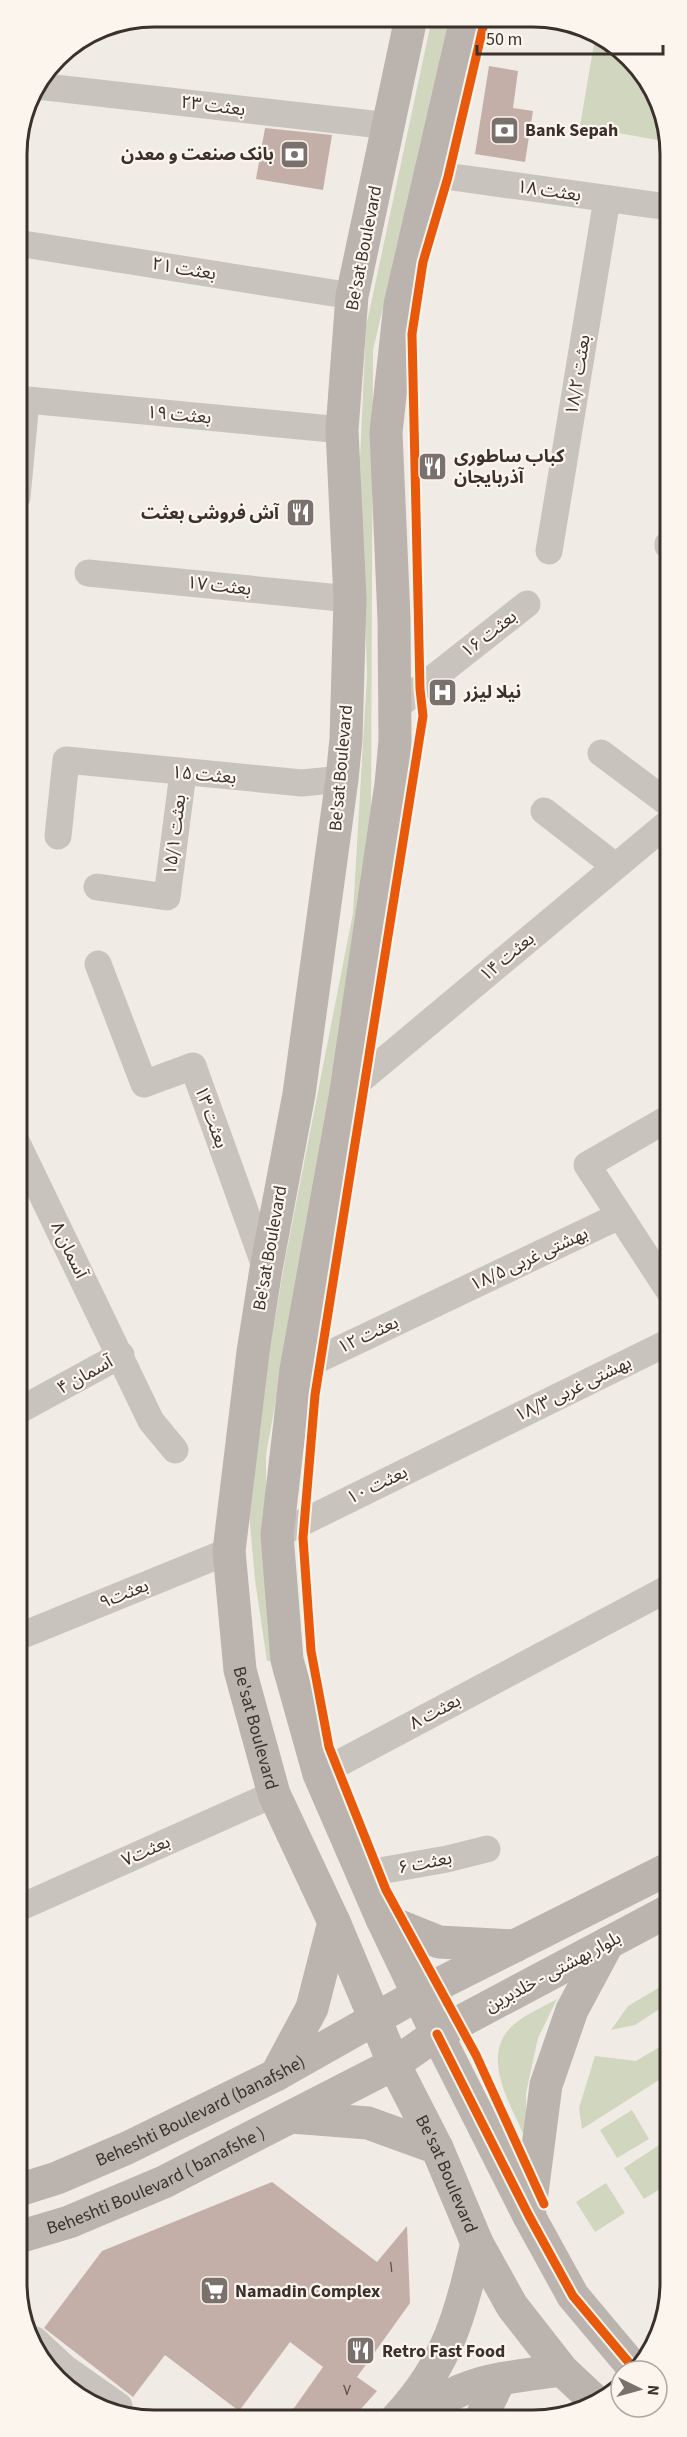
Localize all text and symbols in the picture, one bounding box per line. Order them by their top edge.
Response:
scale bar [477,18,663,56]
text: 50 m [486,27,522,52]
street label: ۲۳ بعثت [179,90,247,122]
bank icon: Bank Sepah [488,114,520,146]
place label: Bank Sepah [525,118,618,143]
bank icon: بانک صنعت و معدن [279,138,311,170]
place label: بانک صنعت و معدن [121,142,274,167]
street label: بعثت ۱۸ [515,174,583,208]
street label: Be'sat Boulevard [340,183,388,313]
street label: ۲۱ بعثت [150,252,218,286]
street label: ۱۸/۲ بعثت [559,333,597,417]
street label: بعثت ۱۹ [146,400,212,430]
place label: کباب ساطوری آذربایجان [454,444,565,490]
restaurant icon: کباب ساطوری آذربایجان [417,450,449,482]
restaurant icon: آش فروشی بعثت [284,497,316,529]
place label: آش فروشی بعثت [141,501,280,526]
street label: بعثت ۱۷ [185,570,253,602]
street label: بعثت ۱۶ [456,604,522,664]
hospital icon: نیلا لیزر [427,676,459,708]
place label: نیلا لیزر [463,680,521,705]
street label: Be'sat Boulevard [323,704,359,832]
street label: بعثت ۱۵ [171,760,237,790]
street label: ۱۵/۱ بعثت [158,793,192,877]
street label: بعثت ۱۴ [474,927,540,987]
street label: ۱۳ بعثت [188,1082,234,1152]
street label: Be'sat Boulevard [247,1183,293,1313]
street label: ۸ آسمان [45,1217,94,1283]
street label: بهشتی غربی ۱۸/۵ [466,1221,592,1297]
street label: ۱۲ بعثت [333,1310,403,1360]
street label: ۴ آسمان [53,1349,118,1401]
street label: بهشتی غربی ۱۸/۳ [510,1350,636,1428]
street label: ۱۰ بعثت [342,1460,412,1510]
street label: بعثت۹ [96,1573,152,1615]
street label: Be'sat Boulevard [227,1663,285,1792]
street label: ۸ بعثت [405,1688,465,1736]
street label: بعثت۷ [118,1829,174,1873]
street label: ۶ بعثت [396,1846,454,1880]
street label: بلوار بهشتی - خلدبرین [481,1926,625,2018]
street label: Beheshti Boulevard (banafshe) [92,2049,309,2173]
street label: Be'sat Boulevard [410,2110,484,2237]
street label: Beheshti Boulevard ( banafshe ) [43,2120,269,2241]
house number: ۱ [387,2257,395,2278]
supermarket icon: Namadin Complex [198,2275,230,2307]
place label: Namadin Complex [235,2279,380,2304]
restaurant icon: Retro Fast Food [345,2335,377,2367]
place label: Retro Fast Food [382,2339,505,2364]
north arrow [609,2359,669,2419]
house number: ۷ [343,2380,352,2401]
text: N [642,2384,664,2396]

